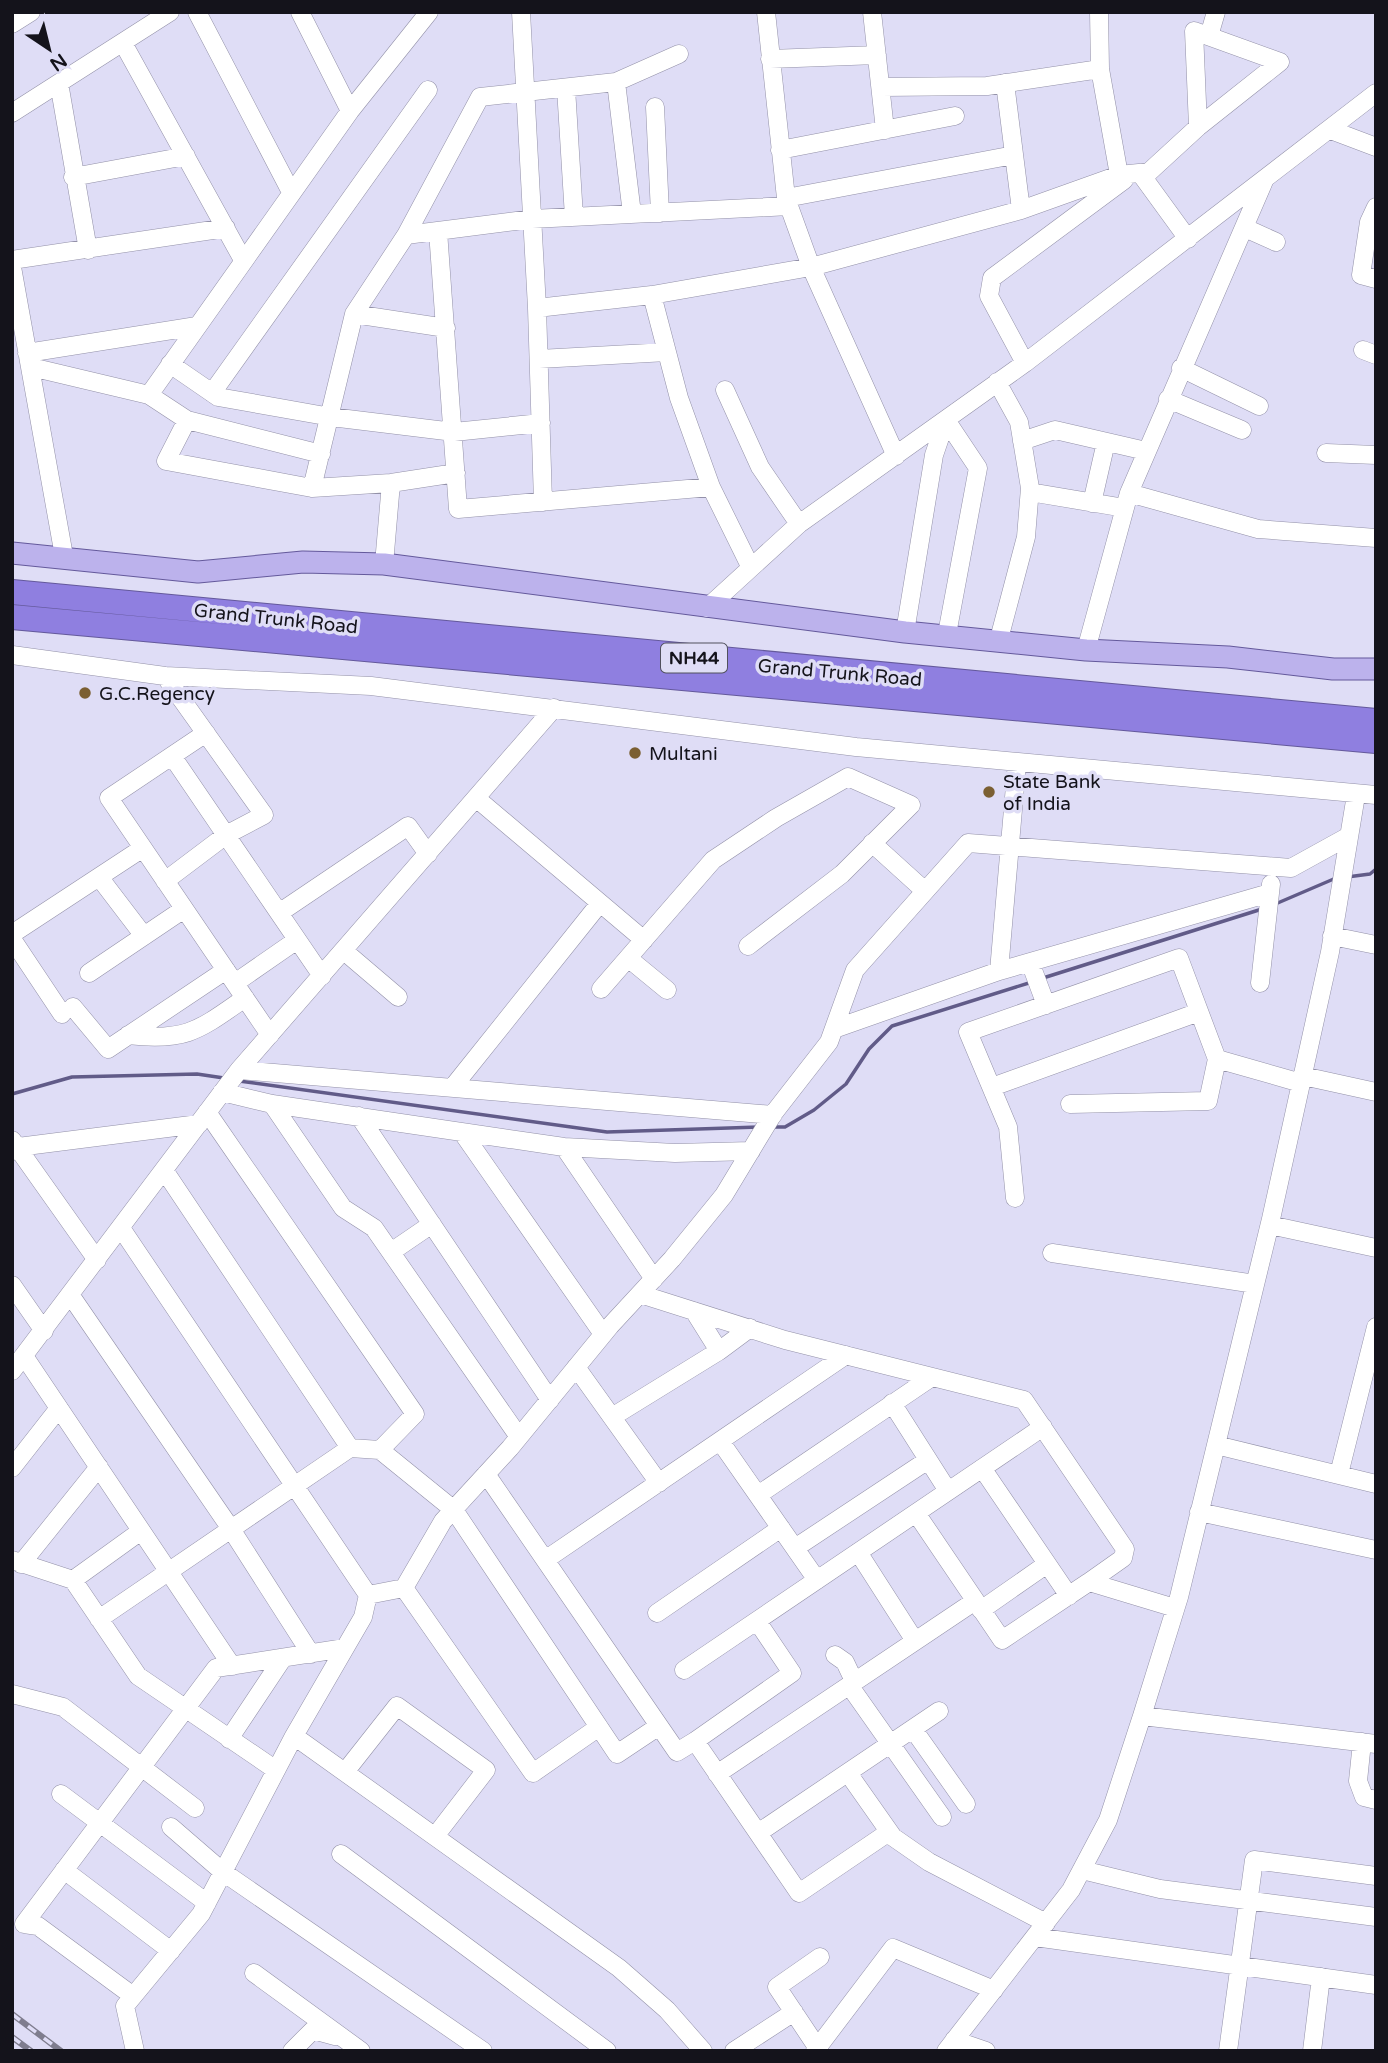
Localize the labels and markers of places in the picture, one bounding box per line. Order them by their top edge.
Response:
place label: G.C.Regency [99,683,215,705]
marker: G.C.Regency [77,685,93,701]
place label: Multani [649,743,718,765]
marker: Multani [627,745,643,761]
place label: State Bank of India [1003,771,1101,815]
marker: State Bank of India [981,784,997,800]

